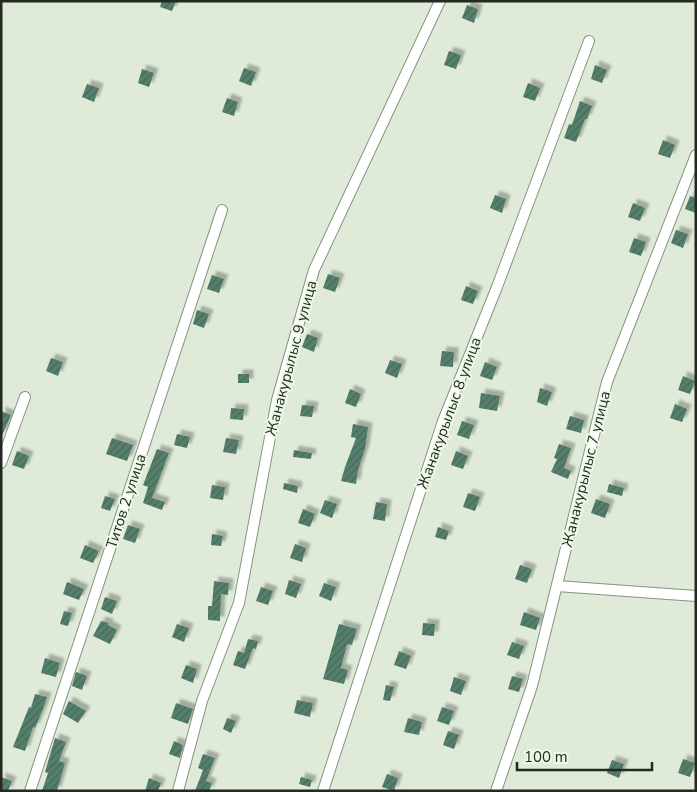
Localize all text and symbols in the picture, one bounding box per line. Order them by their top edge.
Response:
street label: Жанакурылыс 9 улица [261,278,321,438]
street label: Жанакурылыс 8 улица [412,334,486,492]
street label: Жанакурылыс 7 улица [557,389,615,549]
street label: Титов 2 улица [101,451,151,551]
scale bar [517,740,652,772]
text: 100 m [524,747,568,767]

